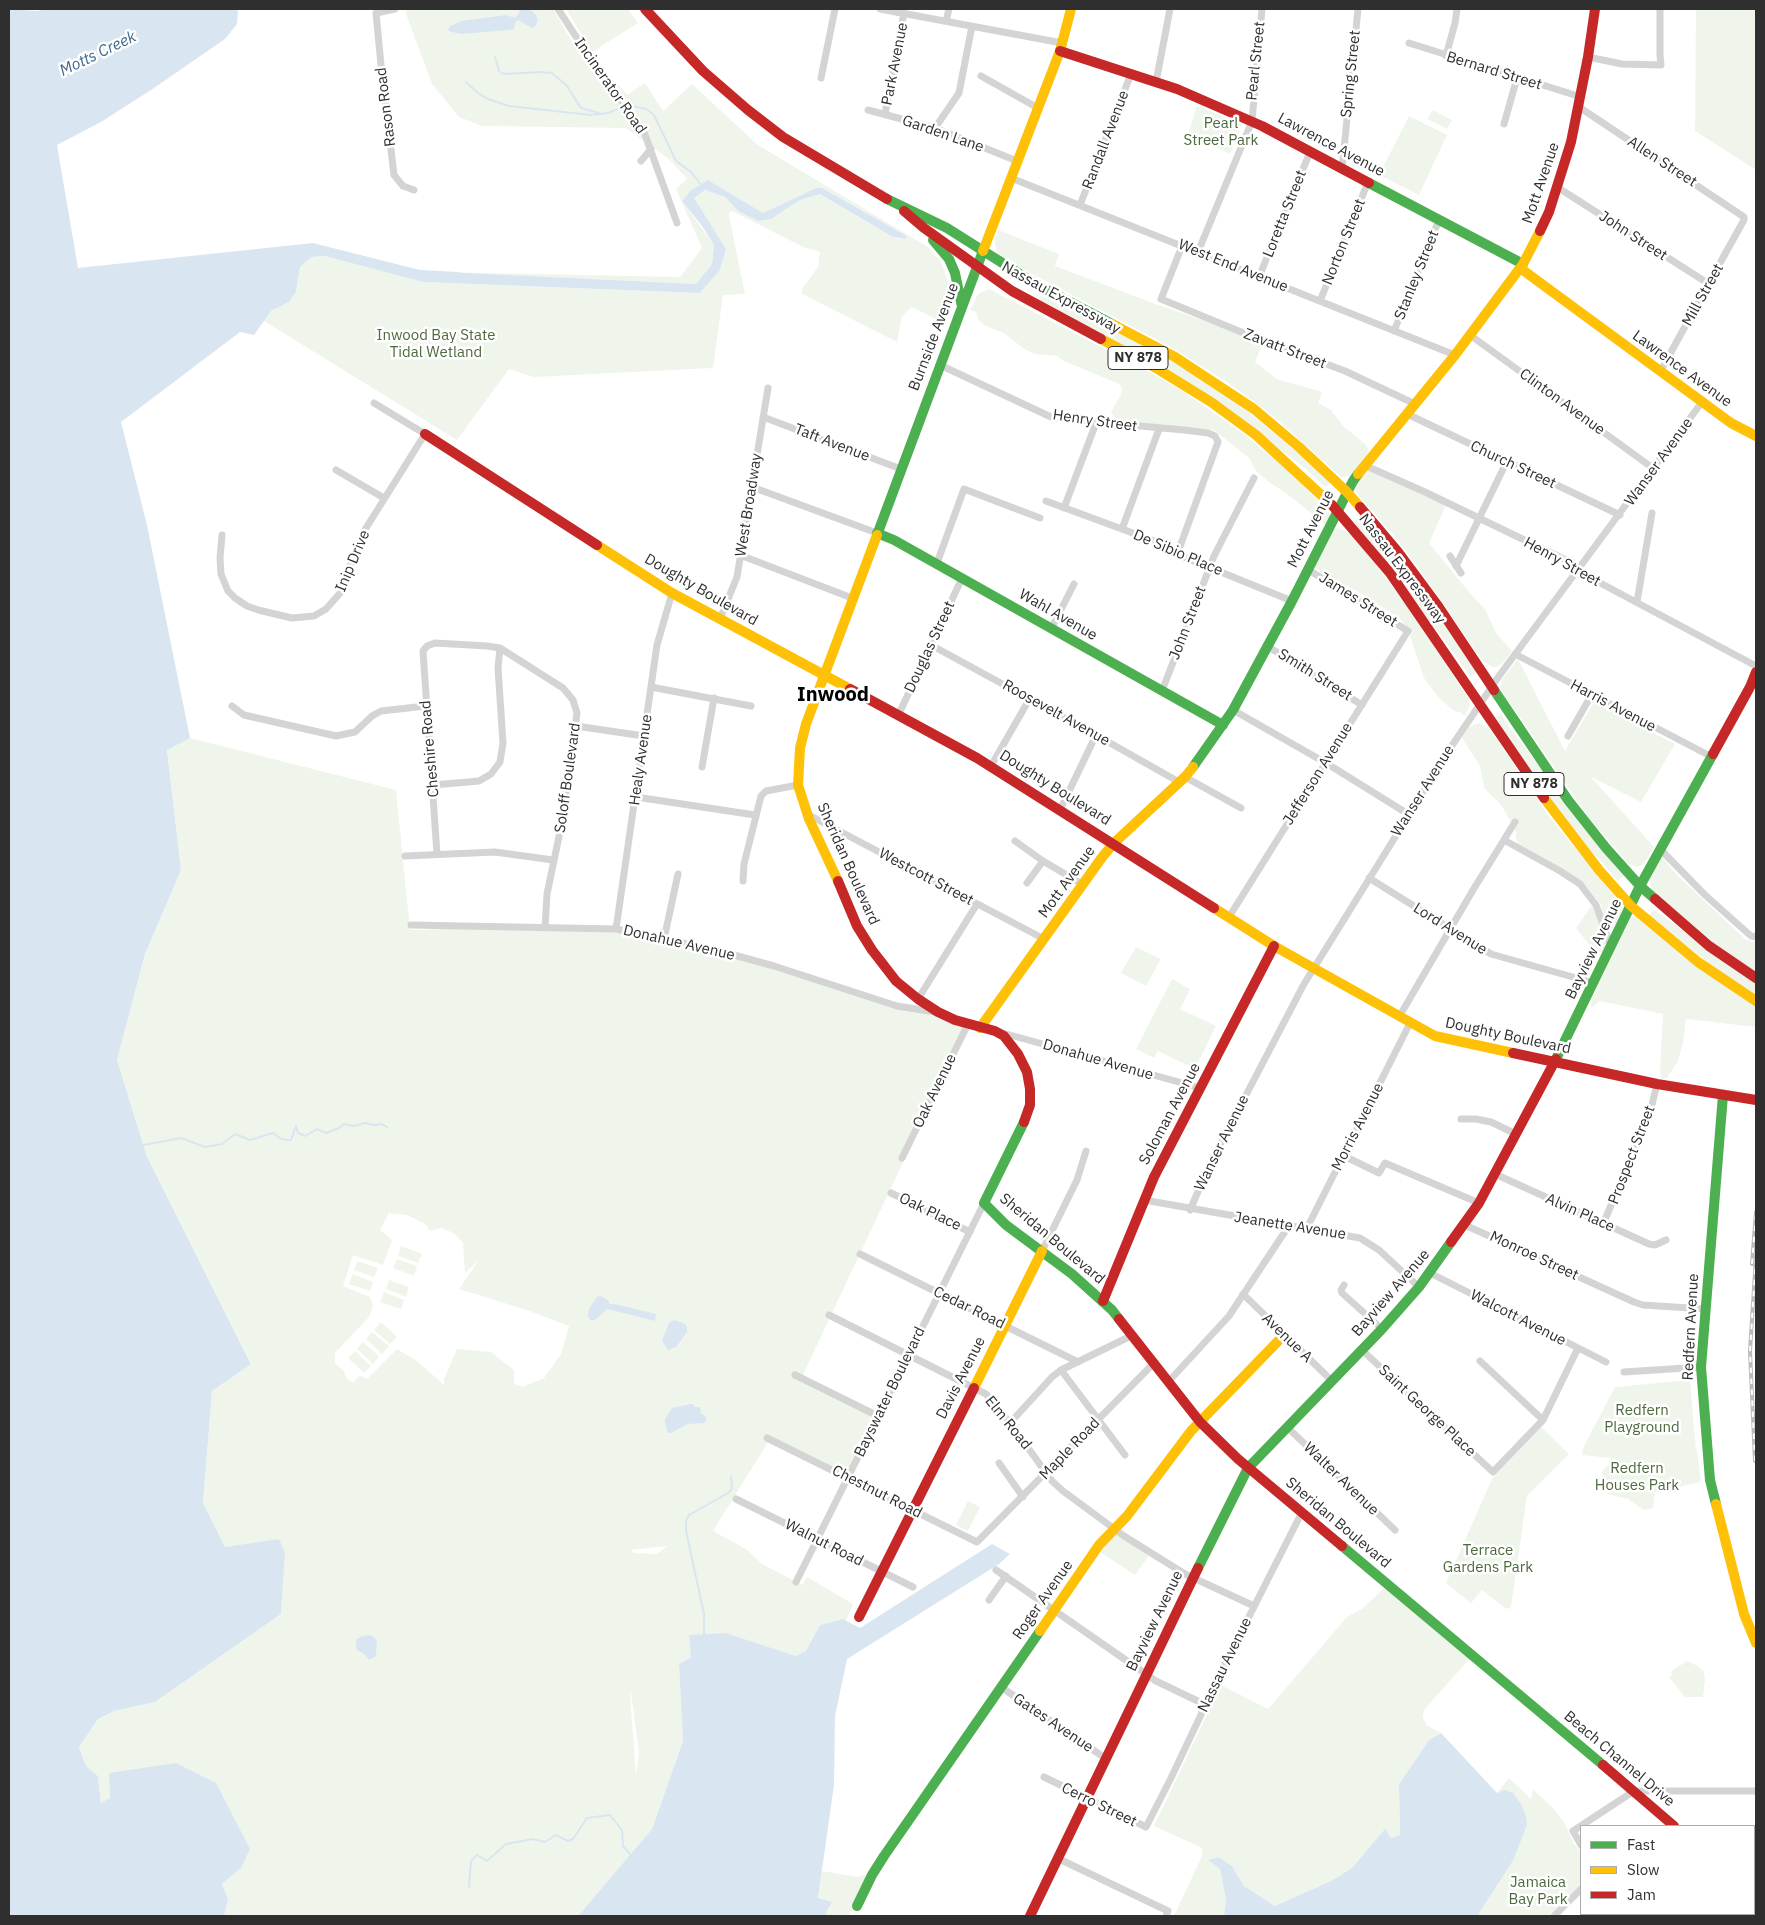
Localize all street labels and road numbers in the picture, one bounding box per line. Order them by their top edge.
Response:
street label: Park Avenue [878,21,912,107]
street label: Pearl Street [1243,21,1269,101]
street label: Spring Street [1337,29,1365,119]
street label: Incinerator Road [570,34,650,138]
street label: Bernard Street [1444,48,1544,94]
street label: Rason Road [372,66,400,148]
street label: Randall Avenue [1079,88,1133,192]
street label: Lawrence Avenue [1274,109,1388,181]
street label: Garden Lane [900,112,986,156]
street label: Allen Street [1624,133,1700,191]
street label: Mott Avenue [1519,140,1563,226]
street label: Loretta Street [1259,168,1311,260]
street label: Norton Street [1319,196,1369,288]
street label: John Street [1595,207,1671,265]
street label: Stanley Street [1391,228,1443,322]
street label: West End Avenue [1175,236,1291,296]
street label: Nassau Expressway [998,258,1124,338]
street label: Mill Street [1678,261,1728,329]
street label: Burnside Avenue [905,281,963,393]
street label: Zavatt Street [1241,325,1329,373]
street label: Lawrence Avenue [1629,327,1735,411]
road number: NY 878 [1108,346,1168,369]
street label: Clinton Avenue [1516,365,1608,439]
street label: Henry Street [1052,406,1138,436]
street label: Wanser Avenue [1621,414,1697,510]
street label: Taft Avenue [792,420,872,466]
street label: Church Street [1467,437,1559,493]
street label: West Broadway [732,452,766,558]
street label: Mott Avenue [1284,487,1338,571]
street label: Nassau Expressway [1355,510,1449,628]
street label: De Sibio Place [1130,526,1226,580]
street label: Inip Drive [332,527,374,595]
street label: Henry Street [1520,533,1604,591]
street label: Doughty Boulevard [641,550,761,630]
street label: James Street [1316,569,1400,631]
street label: John Street [1166,583,1210,663]
street label: Wahl Avenue [1016,585,1100,645]
street label: Douglas Street [901,598,959,696]
street label: Smith Street [1275,645,1355,705]
street label: Roosevelt Avenue [999,676,1113,750]
street label: Harris Avenue [1567,676,1659,736]
street label: Cheshire Road [417,700,443,798]
street label: Healy Avenue [626,713,656,807]
street label: Jefferson Avenue [1279,720,1357,828]
street label: Soloff Boulevard [551,722,585,834]
street label: Wanser Avenue [1388,742,1458,840]
street label: Doughty Boulevard [996,746,1114,830]
road number: NY 878 [1504,772,1564,796]
street label: Sheridan Boulevard [813,800,883,928]
street label: Mott Avenue [1035,842,1099,922]
street label: Westcott Street [876,844,976,910]
street label: Bayview Avenue [1562,896,1626,1002]
street label: Lord Avenue [1410,899,1490,959]
street label: Donahue Avenue [621,921,737,965]
street label: Doughty Boulevard [1444,1014,1572,1058]
street label: Donahue Avenue [1041,1036,1155,1084]
street label: Oak Avenue [909,1051,961,1131]
street label: Soloman Avenue [1136,1060,1204,1168]
street label: Morris Avenue [1328,1080,1388,1174]
street label: Wanser Avenue [1191,1092,1253,1194]
street label: Prospect Street [1605,1103,1659,1207]
street label: Oak Place [896,1189,964,1235]
street label: Sheridan Boulevard [996,1190,1108,1288]
street label: Alvin Place [1543,1190,1617,1236]
street label: Jeanette Avenue [1233,1208,1347,1244]
street label: Monroe Street [1487,1228,1581,1284]
street label: Bayview Avenue [1348,1246,1434,1340]
street label: Redfern Avenue [1679,1273,1703,1381]
street label: Cedar Road [930,1283,1008,1333]
street label: Walcott Avenue [1467,1286,1569,1350]
street label: Avenue A [1258,1310,1316,1366]
street label: Bayswater Boulevard [851,1324,929,1460]
street label: Davis Avenue [933,1334,989,1422]
street label: Saint George Place [1375,1361,1479,1461]
street label: Elm Road [981,1392,1035,1454]
street label: Maple Road [1036,1414,1104,1484]
street label: Walter Avenue [1300,1439,1382,1519]
street label: Chestnut Road [829,1462,925,1522]
street label: Sheridan Boulevard [1282,1474,1394,1572]
street label: Walnut Road [782,1516,866,1570]
street label: Roger Avenue [1009,1557,1077,1643]
street label: Bayview Avenue [1123,1568,1187,1674]
street label: Nassau Avenue [1194,1615,1256,1715]
street label: Gates Avenue [1009,1690,1097,1756]
street label: Beach Channel Drive [1560,1707,1678,1811]
street label: Cerro Street [1058,1779,1140,1831]

